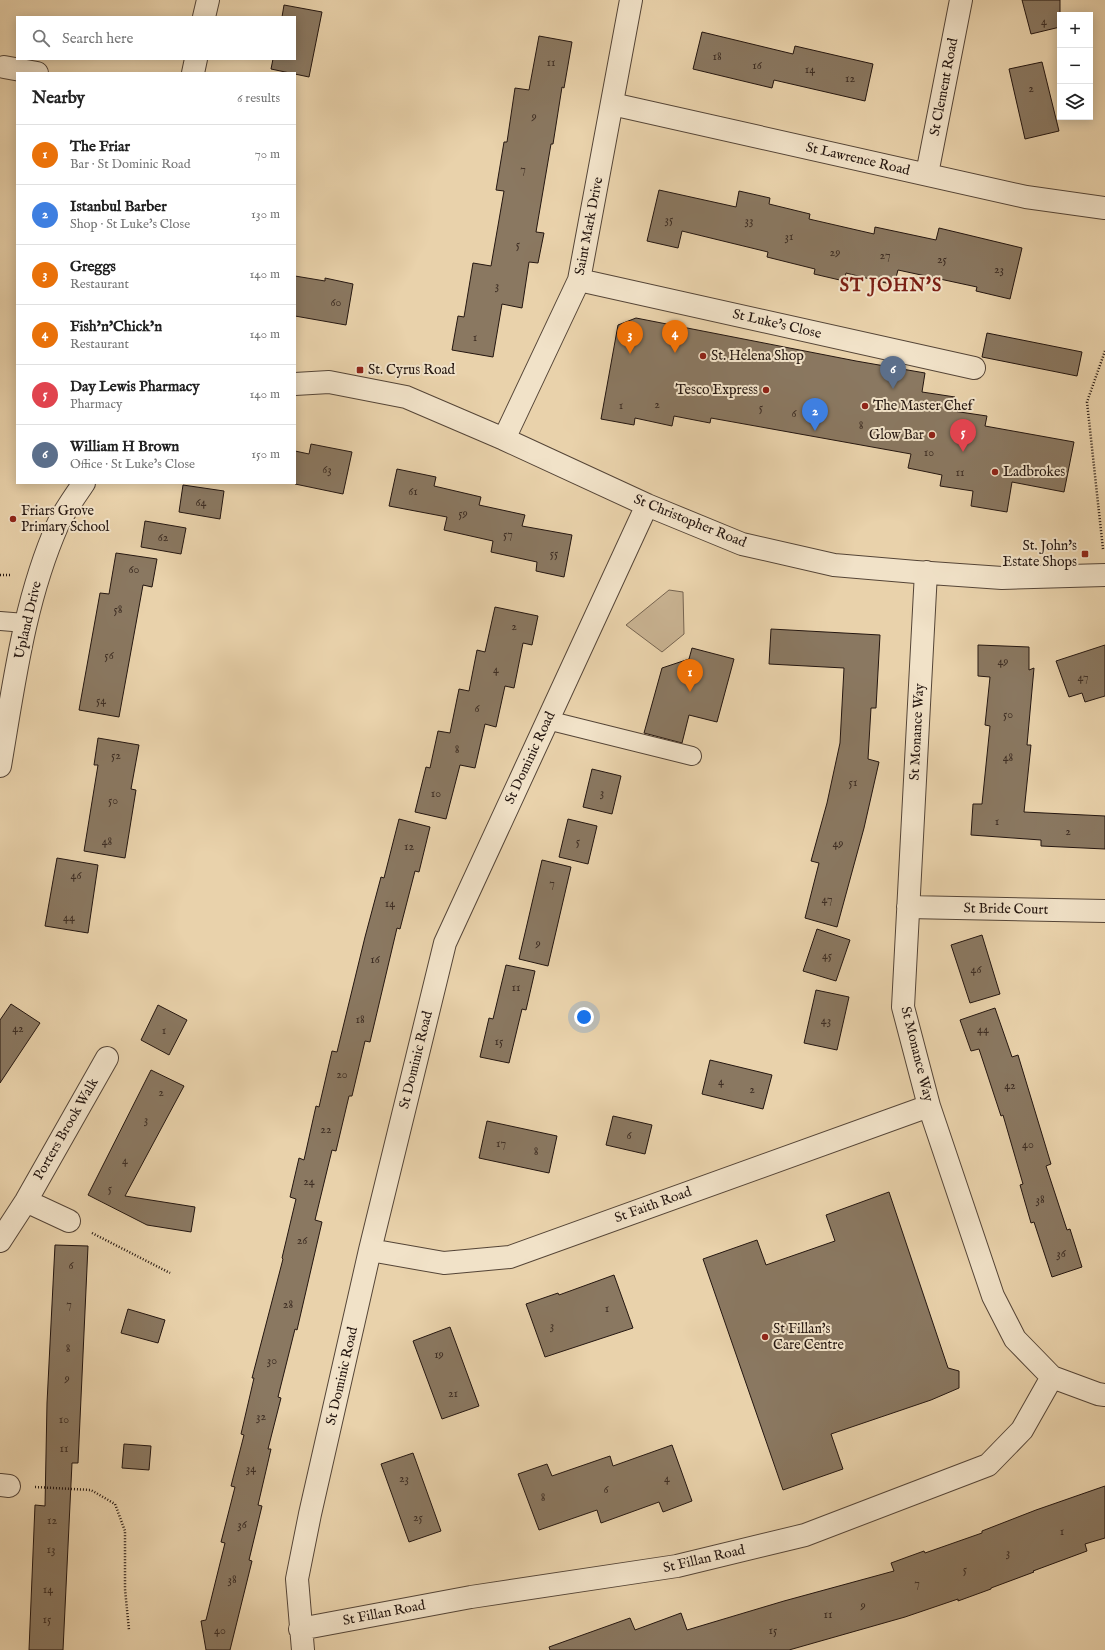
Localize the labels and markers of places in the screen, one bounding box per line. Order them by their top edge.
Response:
pin: 4 [662,320,688,353]
pin: 3 [617,321,643,354]
place label: St. Helena Shop [711,347,804,365]
marker: St. Helena Shop [698,351,708,361]
pin: 6 [880,356,906,389]
place label: St. Cyrus Road [368,361,455,379]
marker: St. Cyrus Road [355,365,365,375]
place label: Tesco Express [676,381,758,399]
marker: Tesco Express [761,385,771,395]
place label: The Master Chef [873,397,976,415]
pin: 2 [802,398,828,431]
marker: The Master Chef [860,401,870,411]
pin: 5 [950,419,976,452]
place label: Glow Bar [869,426,924,444]
marker: Glow Bar [927,430,937,440]
place label: Ladbrokes [1003,463,1065,481]
marker: Ladbrokes [990,467,1000,477]
place label: Friars Grove Primary School [21,502,110,536]
marker: Friars Grove Primary School [8,514,18,524]
place label: St. John's Estate Shops [1003,537,1077,571]
marker: St. John's Estate Shops [1080,549,1090,559]
pin: 1 [677,659,703,692]
place label: St Fillan's Care Centre [773,1320,844,1354]
marker: St Fillan's Care Centre [760,1332,770,1342]

